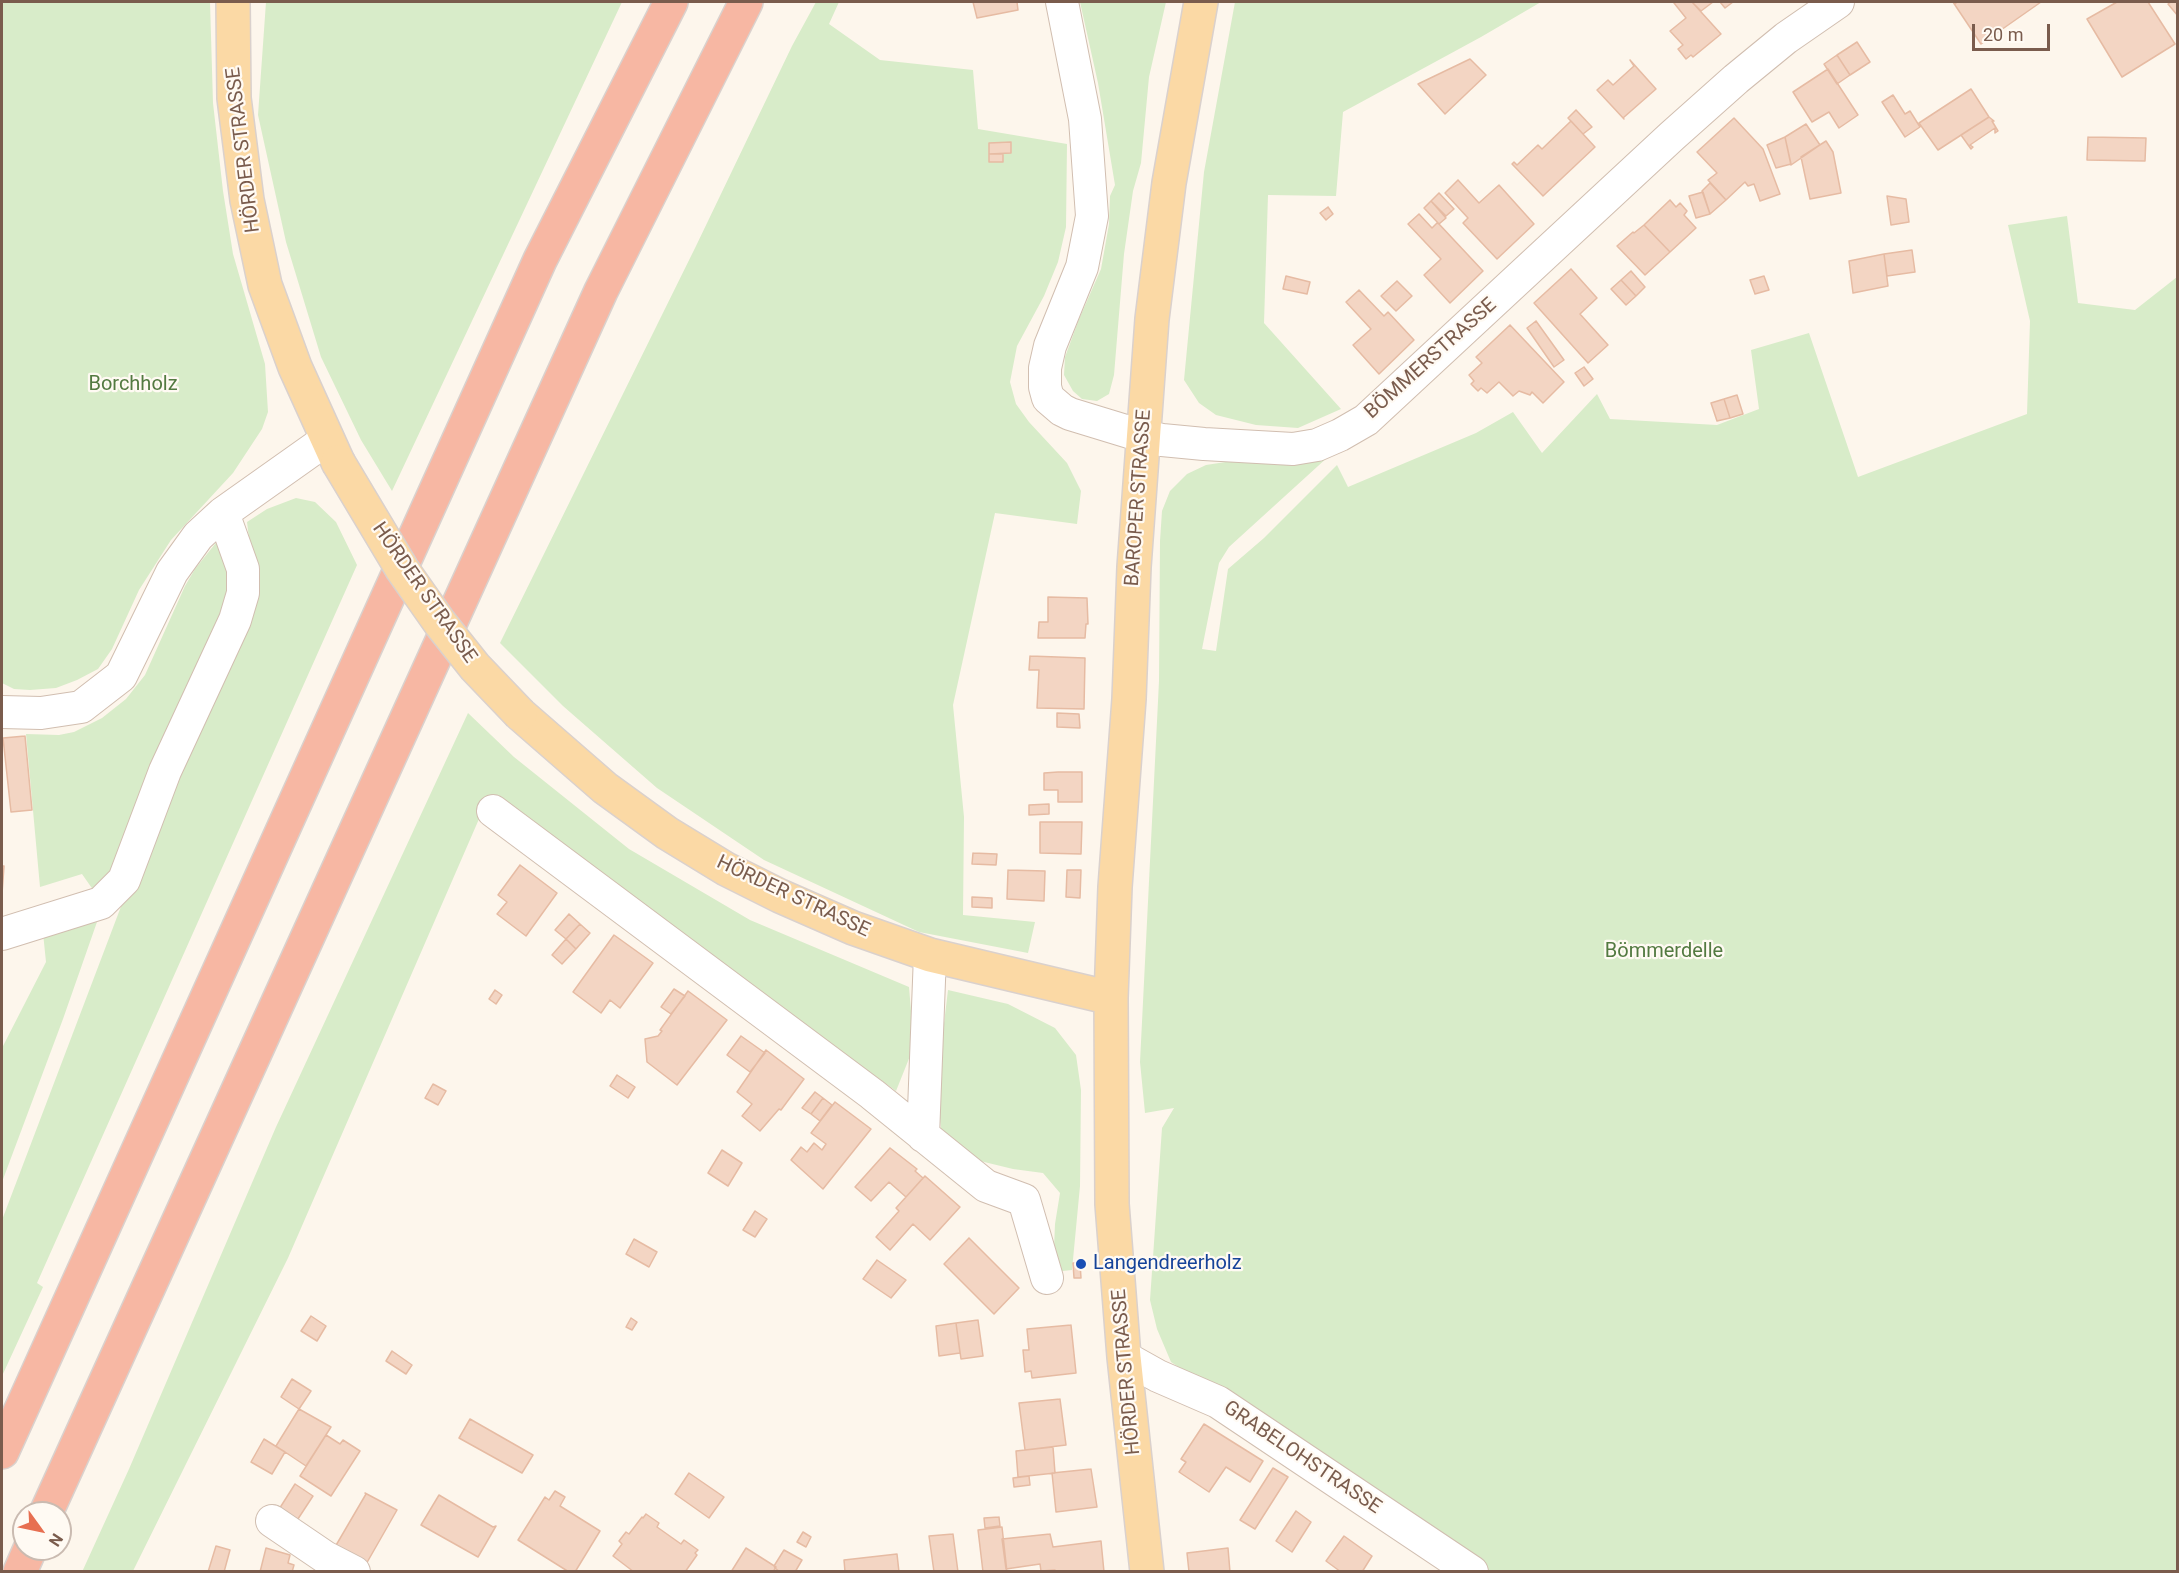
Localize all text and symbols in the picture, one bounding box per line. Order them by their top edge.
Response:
scale bar [1975,12,2053,50]
text: 20 m [1983,24,2023,45]
street label: HÖRDER STRASSE [222,66,266,234]
street label: BÖMMERSTRASSE [1360,293,1502,425]
park label: Borchholz [88,373,178,397]
street label: BAROPER STRASSE [1121,409,1157,587]
street label: HÖRDER STRASSE [366,518,482,668]
street label: HÖRDER STRASSE [713,851,873,943]
park label: Bömmerdelle [1605,940,1723,964]
place label: Langendreerholz [1093,1252,1242,1276]
marker: Langendreerholz [1074,1257,1088,1271]
street label: HÖRDER STRASSE [1108,1288,1146,1456]
street label: GRABELOHSTRASSE [1218,1396,1386,1520]
north arrow [12,1501,72,1561]
text: N [45,1530,67,1550]

